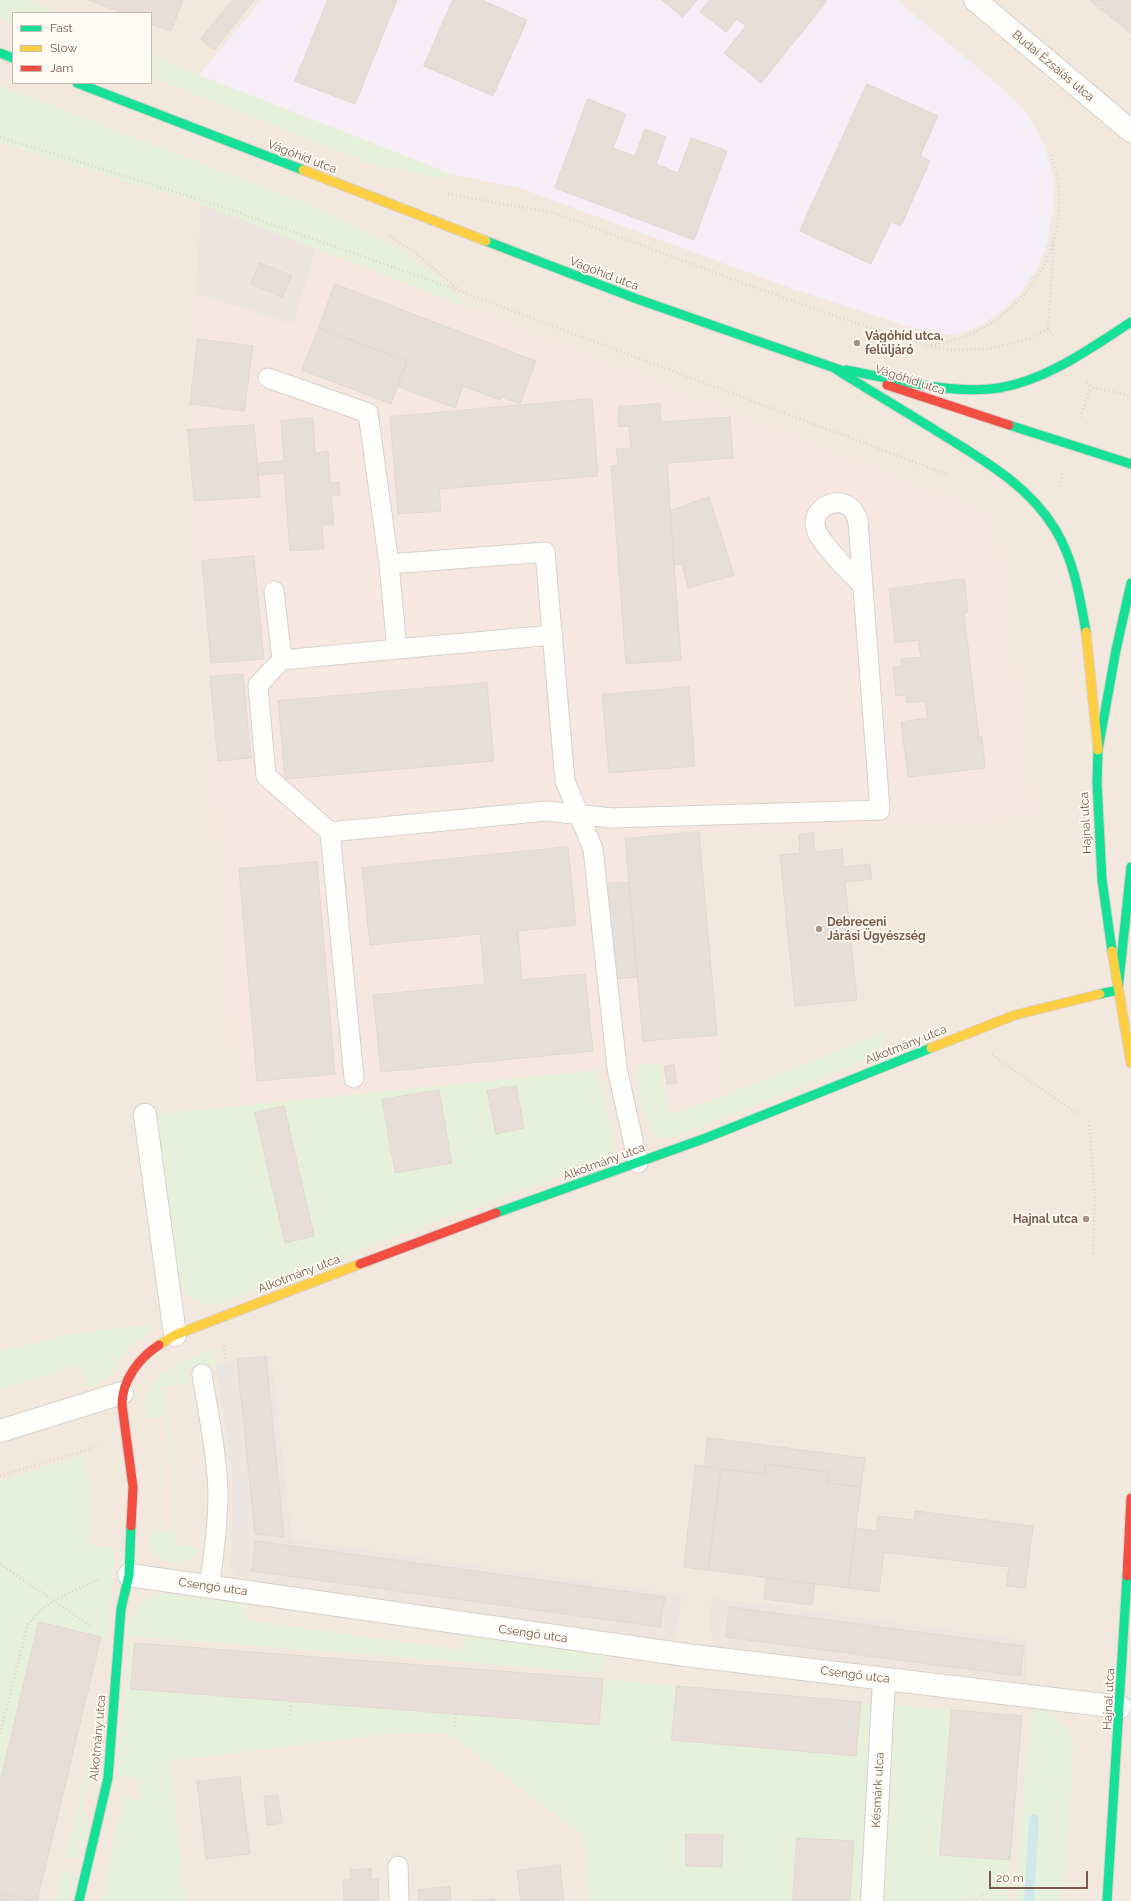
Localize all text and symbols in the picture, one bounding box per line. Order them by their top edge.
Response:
legend [12,12,152,84]
text: Fast [50,21,73,35]
street label: Budai Ézsaiás utca [1009,28,1097,104]
text: Slow [50,41,77,55]
text: Jam [50,61,73,75]
street label: Vágóhíd utca [265,137,339,177]
street label: Vágóhíd utca [567,254,641,294]
place label: Vágóhíd utca, felüljáró [865,329,943,357]
marker: Vágóhíd utca, felüljáró [852,338,862,348]
street label: Vágóhíd utca [873,362,947,398]
street label: Hajnal utca [1077,792,1095,854]
place label: Debreceni Járási Ügyészség [827,915,926,943]
marker: Debreceni Járási Ügyészség [814,924,824,934]
street label: Alkotmány utca [863,1022,949,1068]
street label: Alkotmány utca [561,1140,647,1184]
place label: Hajnal utca [1013,1212,1078,1226]
marker: Hajnal utca [1081,1214,1091,1224]
street label: Alkotmány utca [256,1252,342,1296]
street label: Csengő utca [177,1575,249,1599]
street label: Csengő utca [497,1622,569,1646]
street label: Csengő utca [819,1664,891,1686]
street label: Hajnal utca [1100,1668,1118,1730]
street label: Alkotmány utca [87,1694,109,1782]
street label: Késmárk utca [869,1752,887,1828]
scale bar [991,1863,1090,1889]
text: 20 m [996,1871,1024,1885]

